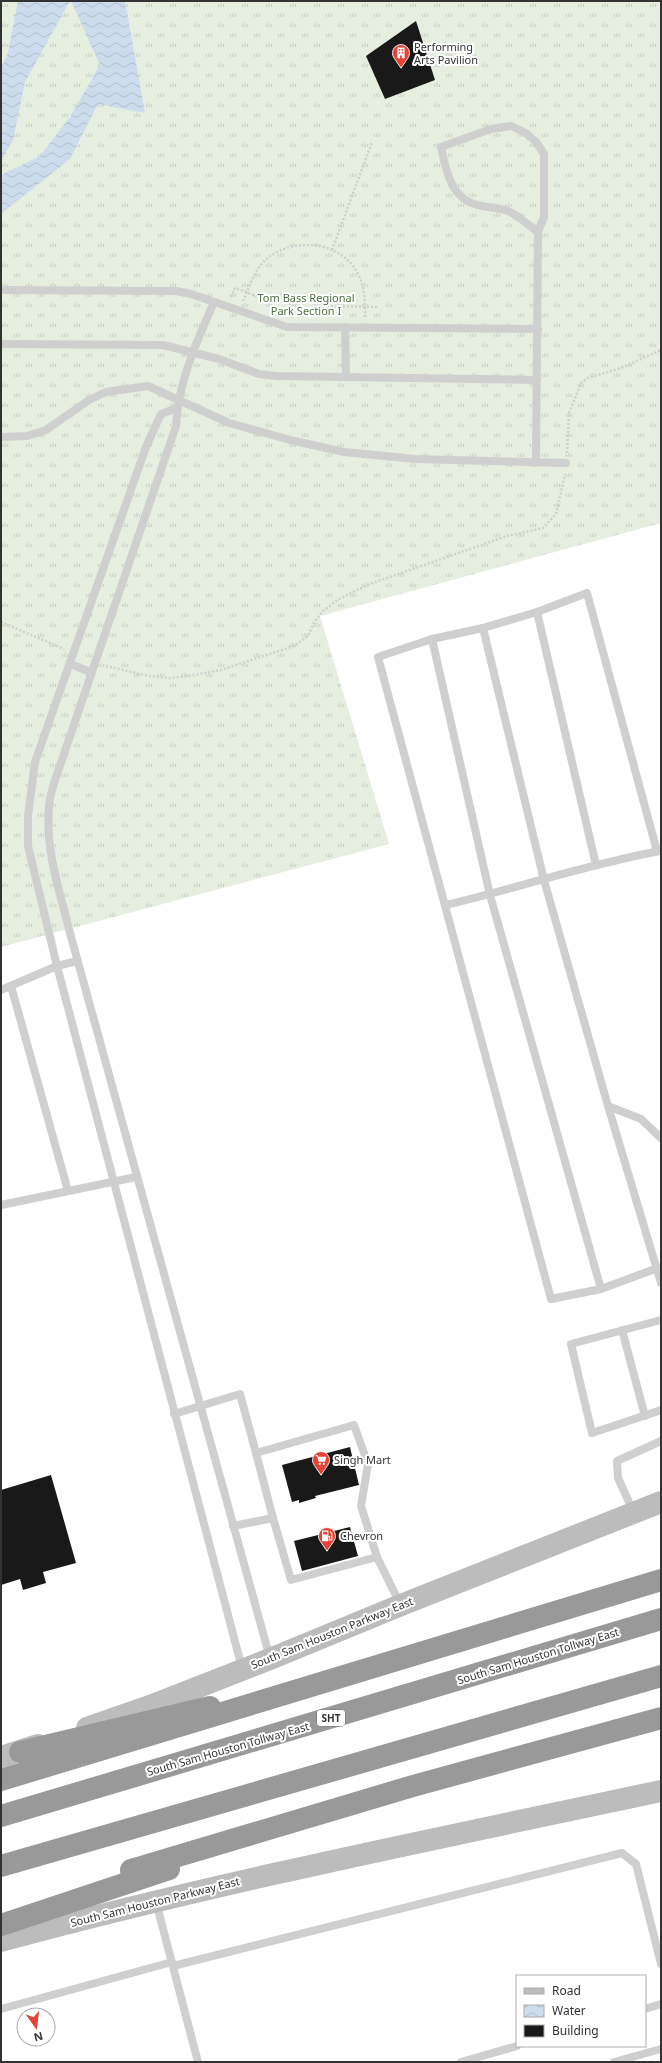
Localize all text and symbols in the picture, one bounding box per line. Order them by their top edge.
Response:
place label: Performing Arts Pavilion [414,39,478,67]
building icon: Performing Arts Pavilion [391,43,411,68]
park label: Tom Bass Regional Park Section I [258,290,354,318]
supermarket icon: Singh Mart [311,1450,331,1475]
place label: Singh Mart [334,1452,391,1467]
fuel station icon: Chevron [317,1526,337,1551]
place label: Chevron [340,1528,383,1543]
street label: South Sam Houston Parkway East [248,1593,415,1672]
street label: South Sam Houston Tollway East [455,1624,620,1687]
road number: SHT [317,1710,345,1726]
street label: South Sam Houston Tollway East [145,1718,311,1779]
street label: South Sam Houston Parkway East [69,1873,241,1930]
legend [516,1975,646,2047]
text: Road [552,1982,581,1999]
text: Water [552,2002,586,2019]
north arrow [16,2007,56,2047]
text: Building [552,2022,599,2039]
text: N [32,2029,45,2046]

